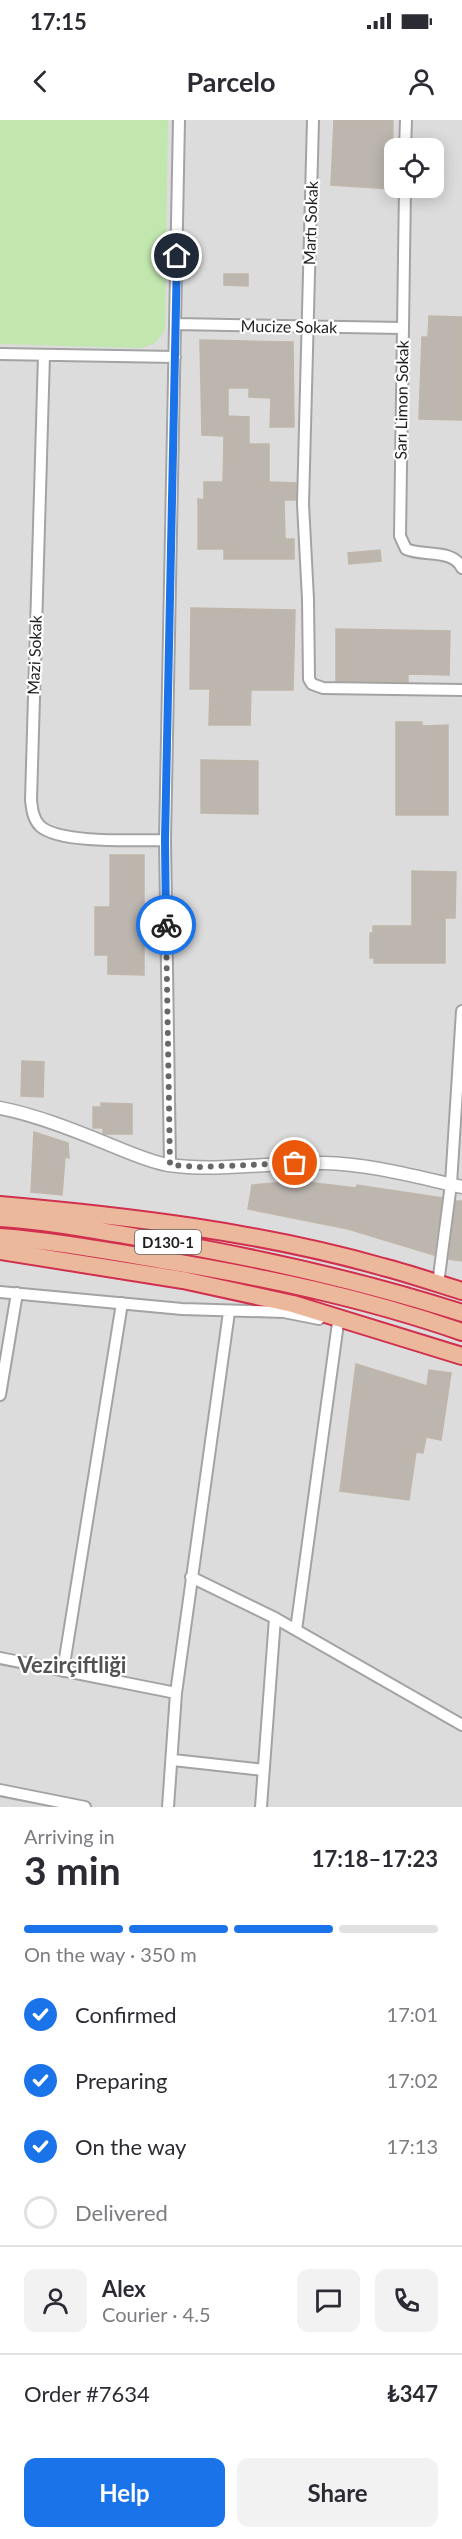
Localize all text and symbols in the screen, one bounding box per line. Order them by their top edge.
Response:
text: 17:15 [30,8,87,35]
icon: back [24,65,57,98]
text: Parcelo [186,65,276,98]
icon: person [405,65,438,98]
map controls [384,138,444,198]
button: locate [384,138,444,198]
street label: Martı Sokak [299,180,321,265]
pin [151,230,202,281]
icon: home [160,239,193,272]
street label: Mucize Sokak [241,316,338,336]
street label: Sarı Limon Sokak [390,339,412,460]
street label: Mazi Sokak [23,614,45,695]
courier [136,895,196,955]
icon: bike [150,909,183,942]
pin [269,1137,320,1188]
icon: bag [278,1146,311,1179]
road number: D130-1 [135,1230,201,1254]
district label: Vezirçiftliği [17,1651,126,1678]
text: Arriving in [24,1824,115,1848]
text: 17:18–17:23 [312,1845,438,1872]
text: 3 min [24,1847,121,1893]
text: On the way · 350 m [24,1942,197,1966]
icon: check [24,1998,57,2031]
text: Confirmed [75,2001,177,2028]
text: 17:01 [387,2002,438,2026]
icon: check [24,2064,57,2097]
text: Preparing [75,2067,167,2094]
text: 17:02 [387,2068,438,2092]
icon: check [24,2130,57,2163]
text: On the way [75,2133,186,2160]
text: 17:13 [387,2134,438,2158]
text: Delivered [75,2199,168,2226]
button: person [24,2269,87,2332]
button: chat [297,2269,360,2332]
button: phone [375,2269,438,2332]
text: Alex [102,2275,146,2302]
text: Courier · 4.5 [102,2302,211,2326]
text: Order #7634 [24,2380,150,2407]
text: ₺347 [387,2380,438,2407]
button: Help [24,2458,225,2527]
button: Share [237,2458,438,2527]

